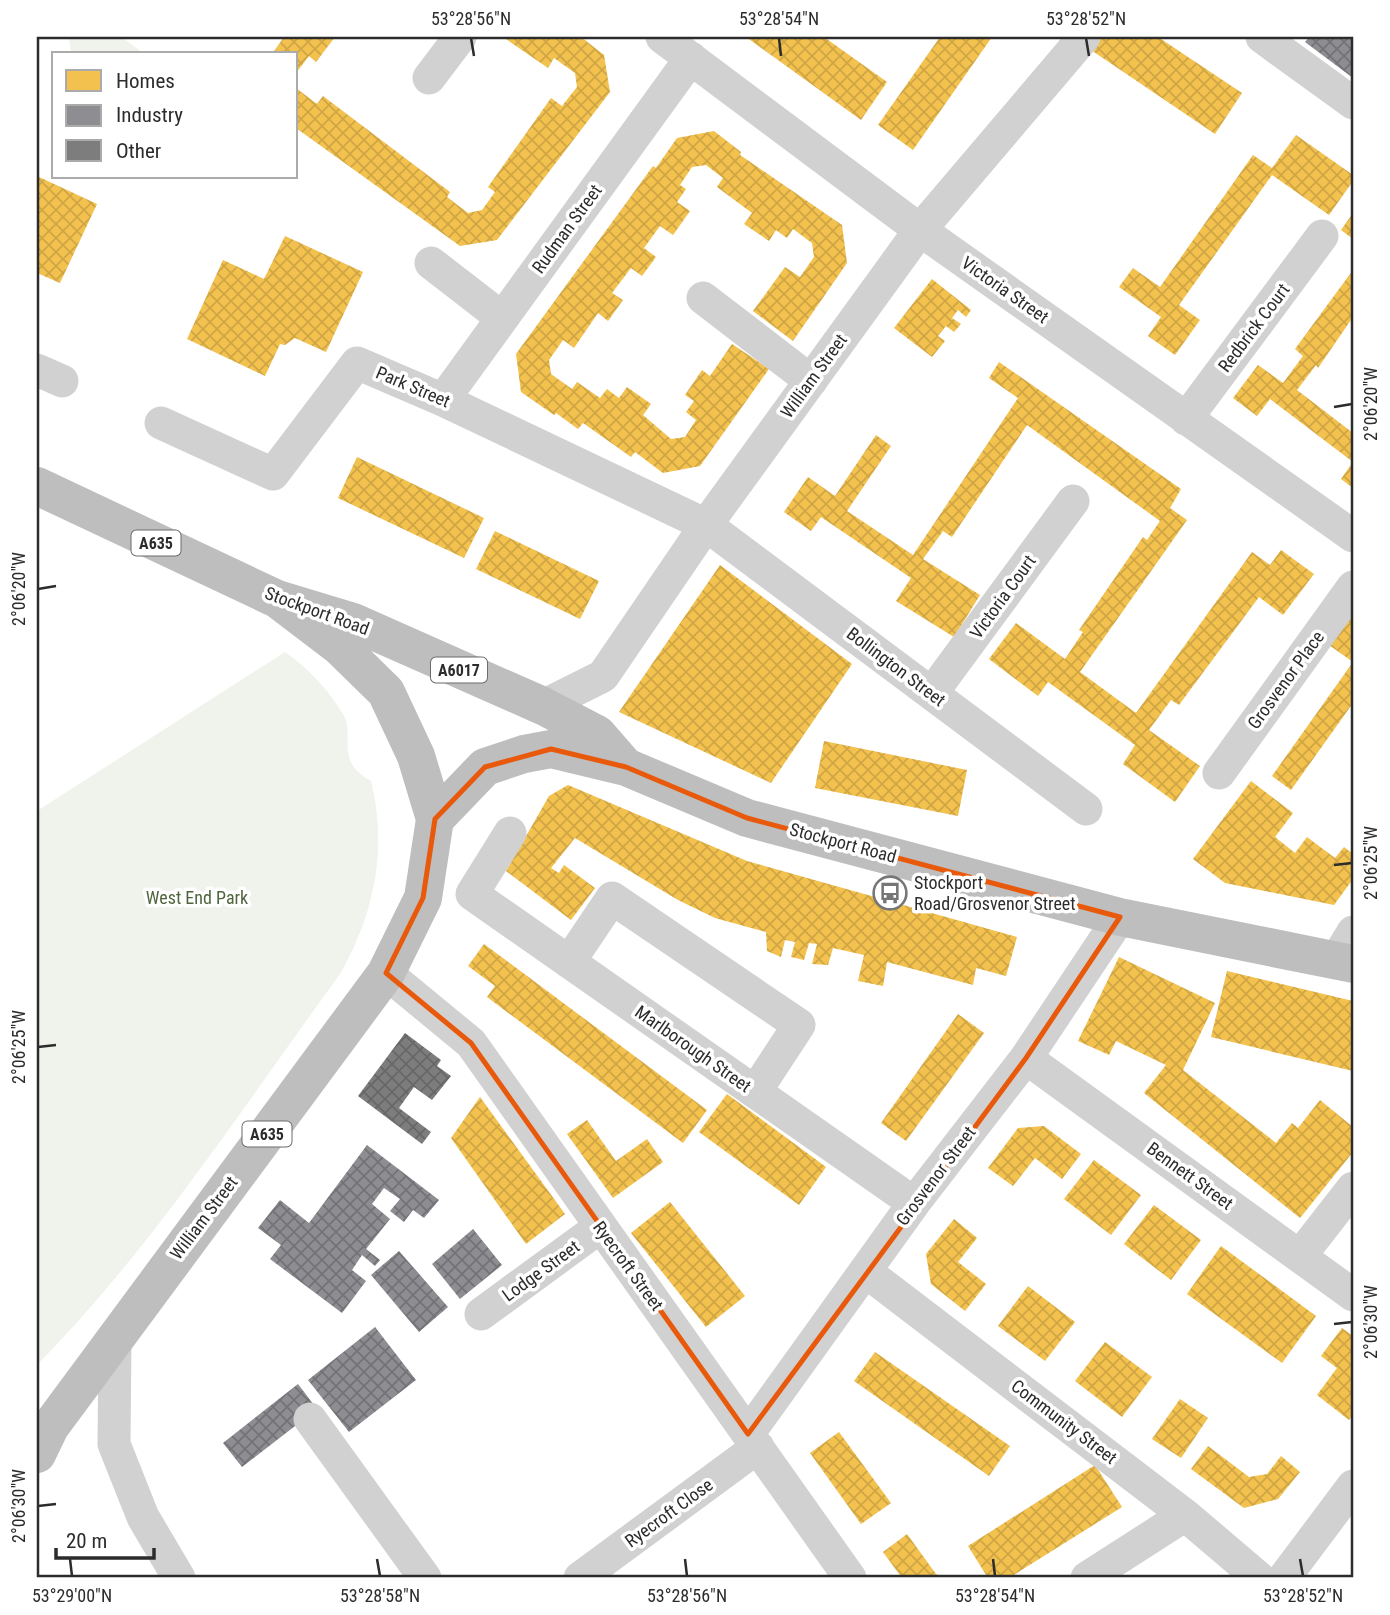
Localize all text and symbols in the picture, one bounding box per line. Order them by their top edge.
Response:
text: 53°28'56"N [431,8,511,29]
text: 53°28'54"N [739,8,819,29]
text: 53°28'52"N [1046,8,1126,29]
legend [52,52,298,178]
text: Homes [116,69,175,93]
text: Industry [116,103,183,127]
text: Other [116,139,161,163]
street label: Rudman Street [527,180,606,277]
street label: Victoria Street [958,252,1053,327]
street label: Redbrick Court [1214,279,1294,376]
street label: William Street [776,330,851,422]
street label: Park Street [373,362,453,412]
text: 2°06'20"W [1360,367,1381,441]
road number: A635 [132,530,180,556]
street label: Victoria Court [965,551,1040,643]
text: 2°06'20"W [8,552,29,626]
street label: Stockport Road [262,582,372,639]
street label: Bollington Street [843,623,950,711]
street label: Grosvenor Place [1243,627,1328,733]
road number: A6017 [431,657,487,682]
street label: Stockport Road [788,818,899,867]
text: 2°06'25"W [1360,826,1381,900]
place label: Stockport Road/Grosvenor Street [914,872,1076,914]
bus stop icon: Stockport Road/Grosvenor Street [871,874,909,912]
park label: West End Park [146,887,248,908]
street label: Marlborough Street [631,1001,755,1096]
text: 2°06'25"W [8,1010,29,1084]
road number: A635 [243,1122,292,1146]
street label: Grosvenor Street [891,1122,980,1229]
street label: Bennett Street [1143,1137,1237,1214]
street label: William Street [166,1172,242,1263]
street label: Ryecroft Street [589,1217,668,1315]
street label: Lodge Street [498,1236,583,1306]
text: 2°06'30"W [1360,1285,1381,1359]
street label: Community Street [1007,1375,1121,1468]
text: 2°06'30"W [8,1469,29,1543]
street label: Ryecroft Close [621,1474,717,1551]
scale bar [56,1517,154,1561]
text: 20 m [66,1529,107,1553]
text: 53°29'00"N [32,1585,112,1606]
text: 53°28'58"N [340,1585,420,1606]
text: 53°28'56"N [647,1585,727,1606]
text: 53°28'54"N [955,1585,1035,1606]
text: 53°28'52"N [1263,1585,1343,1606]

